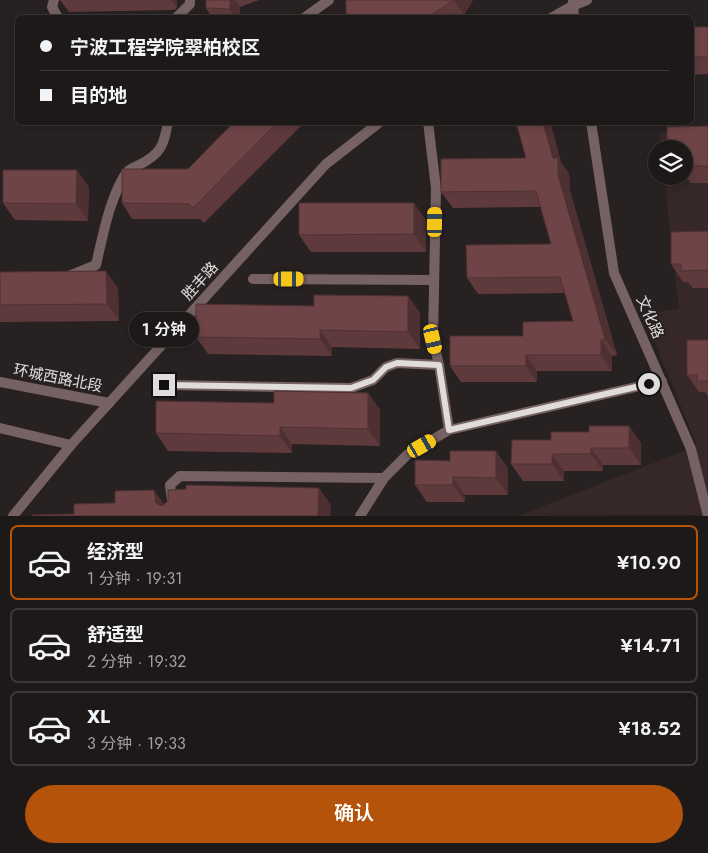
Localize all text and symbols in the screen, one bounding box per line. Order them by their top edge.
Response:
text: 宁波工程学院翠柏校区 [70,34,260,61]
text: 目的地 [70,82,127,109]
map controls [648,140,693,185]
button: layers [648,140,693,185]
car [427,207,442,237]
street label: 胜丰路 [177,257,223,305]
car [274,272,304,287]
street label: 文化路 [631,292,669,342]
callout: 1 分钟 [129,312,199,348]
text: 1 分钟 [142,318,186,341]
car [422,323,443,355]
street label: 环城西路北段 [12,359,104,397]
route start [638,373,660,395]
route end [153,374,175,396]
car [405,432,438,460]
text: 经济型 [87,538,144,565]
icon: car [27,540,72,585]
text: ¥10.90 [617,549,681,576]
text: 1 分钟 · 19:31 [87,567,183,590]
text: 舒适型 [87,621,144,648]
icon: car [27,623,72,668]
text: ¥14.71 [621,632,681,659]
text: 2 分钟 · 19:32 [87,650,186,673]
text: XL [87,703,110,730]
icon: car [27,706,72,751]
text: ¥18.52 [619,715,681,742]
text: 3 分钟 · 19:33 [87,732,186,755]
button: 确认 [25,785,683,843]

